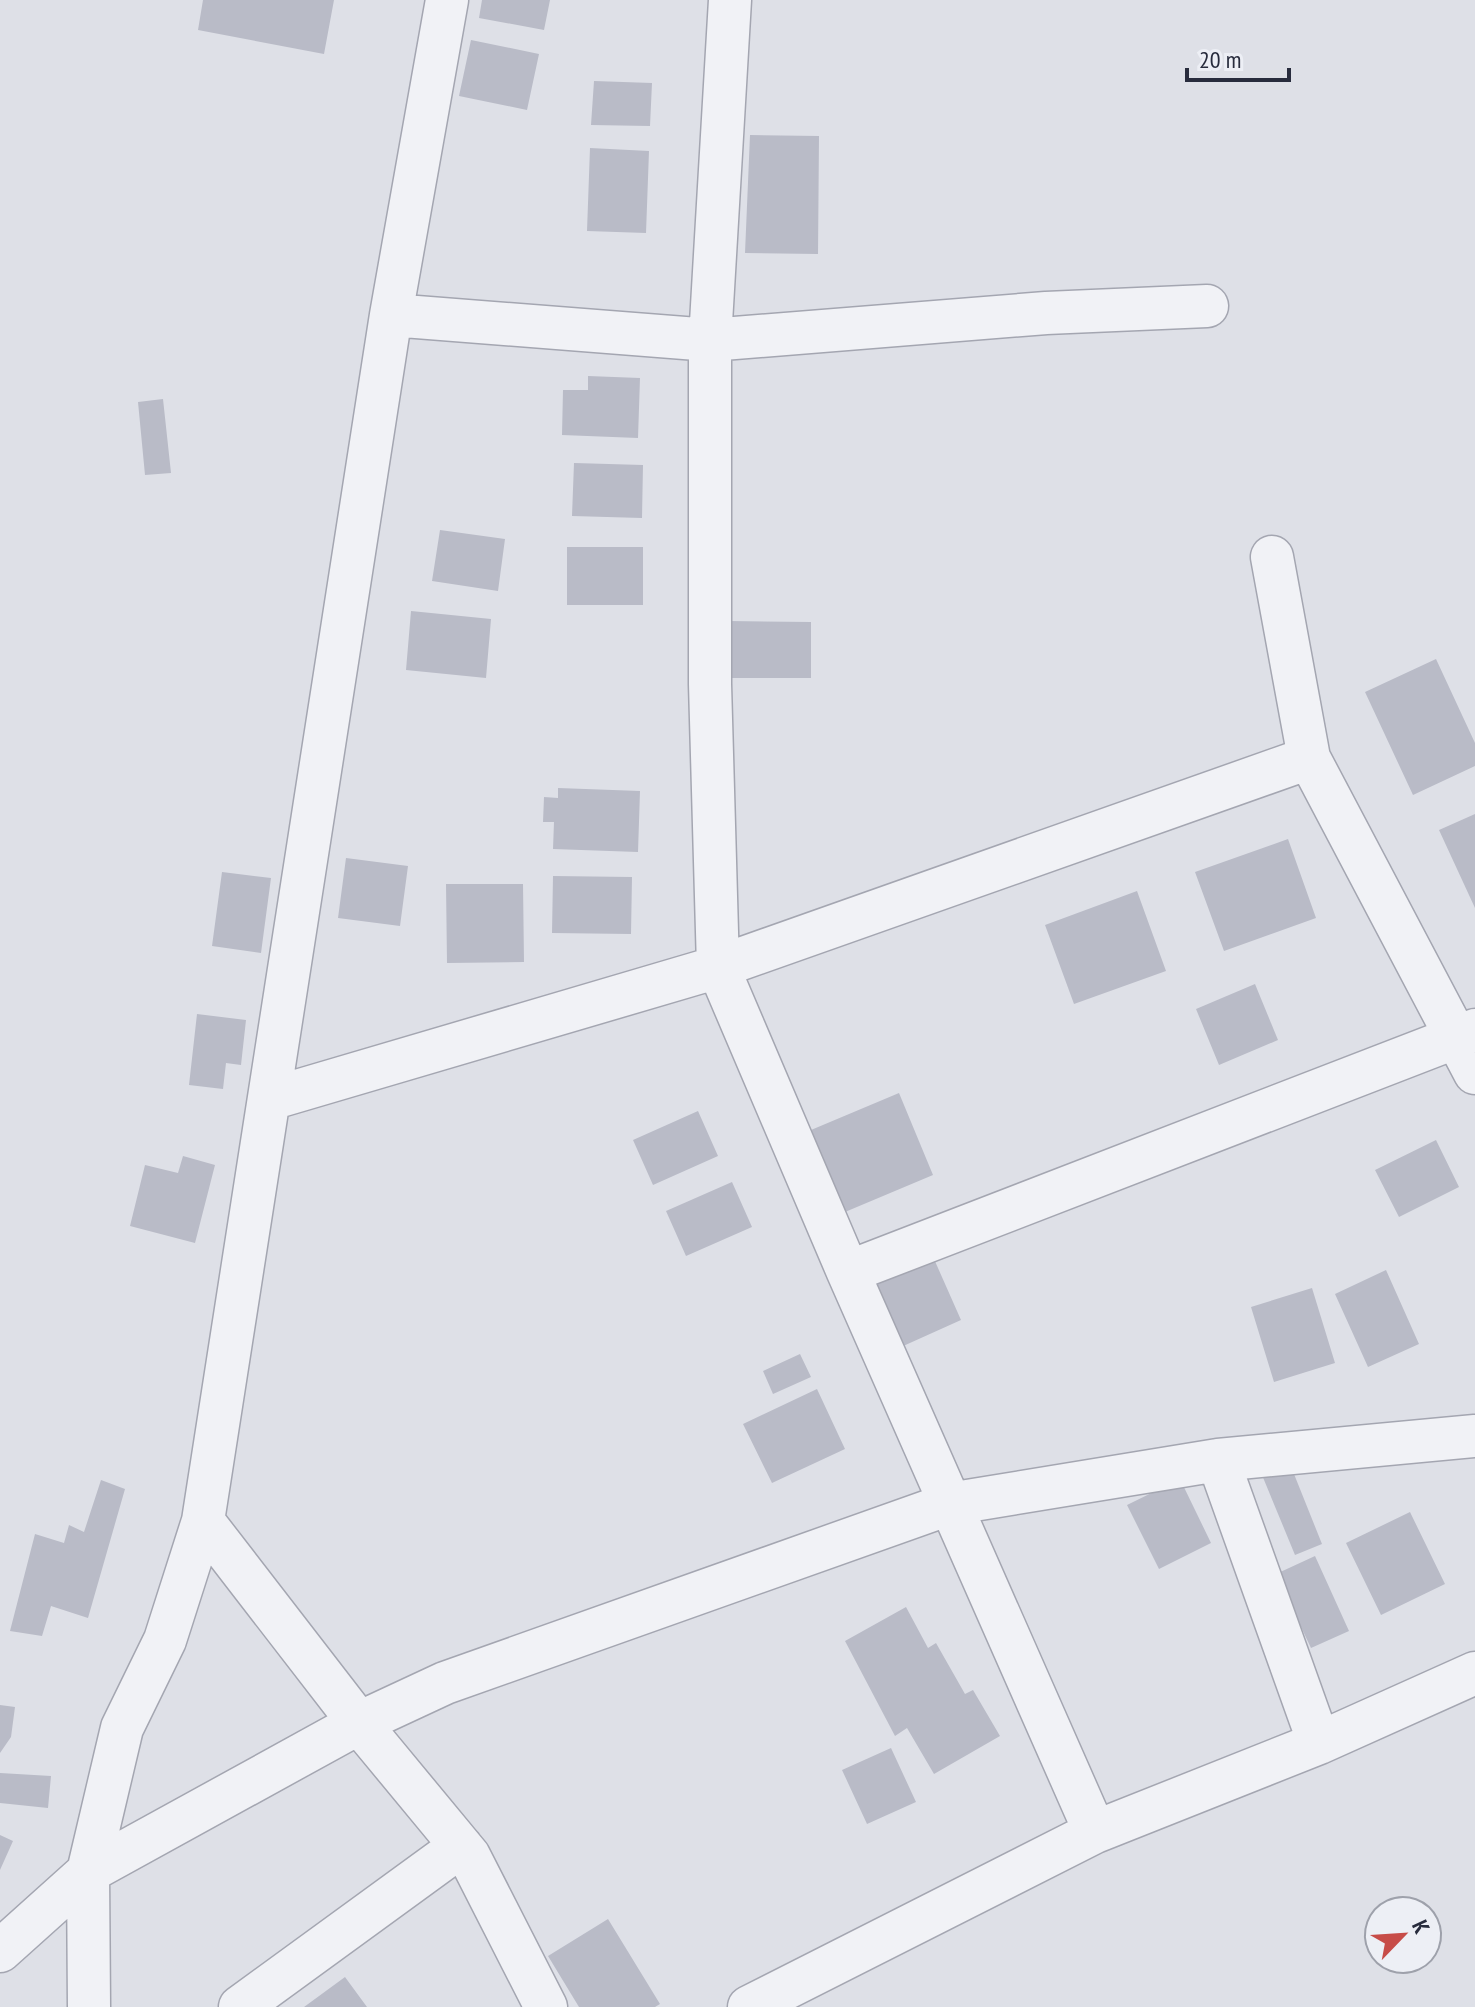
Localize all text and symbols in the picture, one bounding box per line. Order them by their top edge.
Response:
scale bar [1187,32,1289,82]
text: 20 m [1199,44,1241,75]
north arrow [1363,1895,1443,1975]
text: K [1406,1915,1436,1938]

